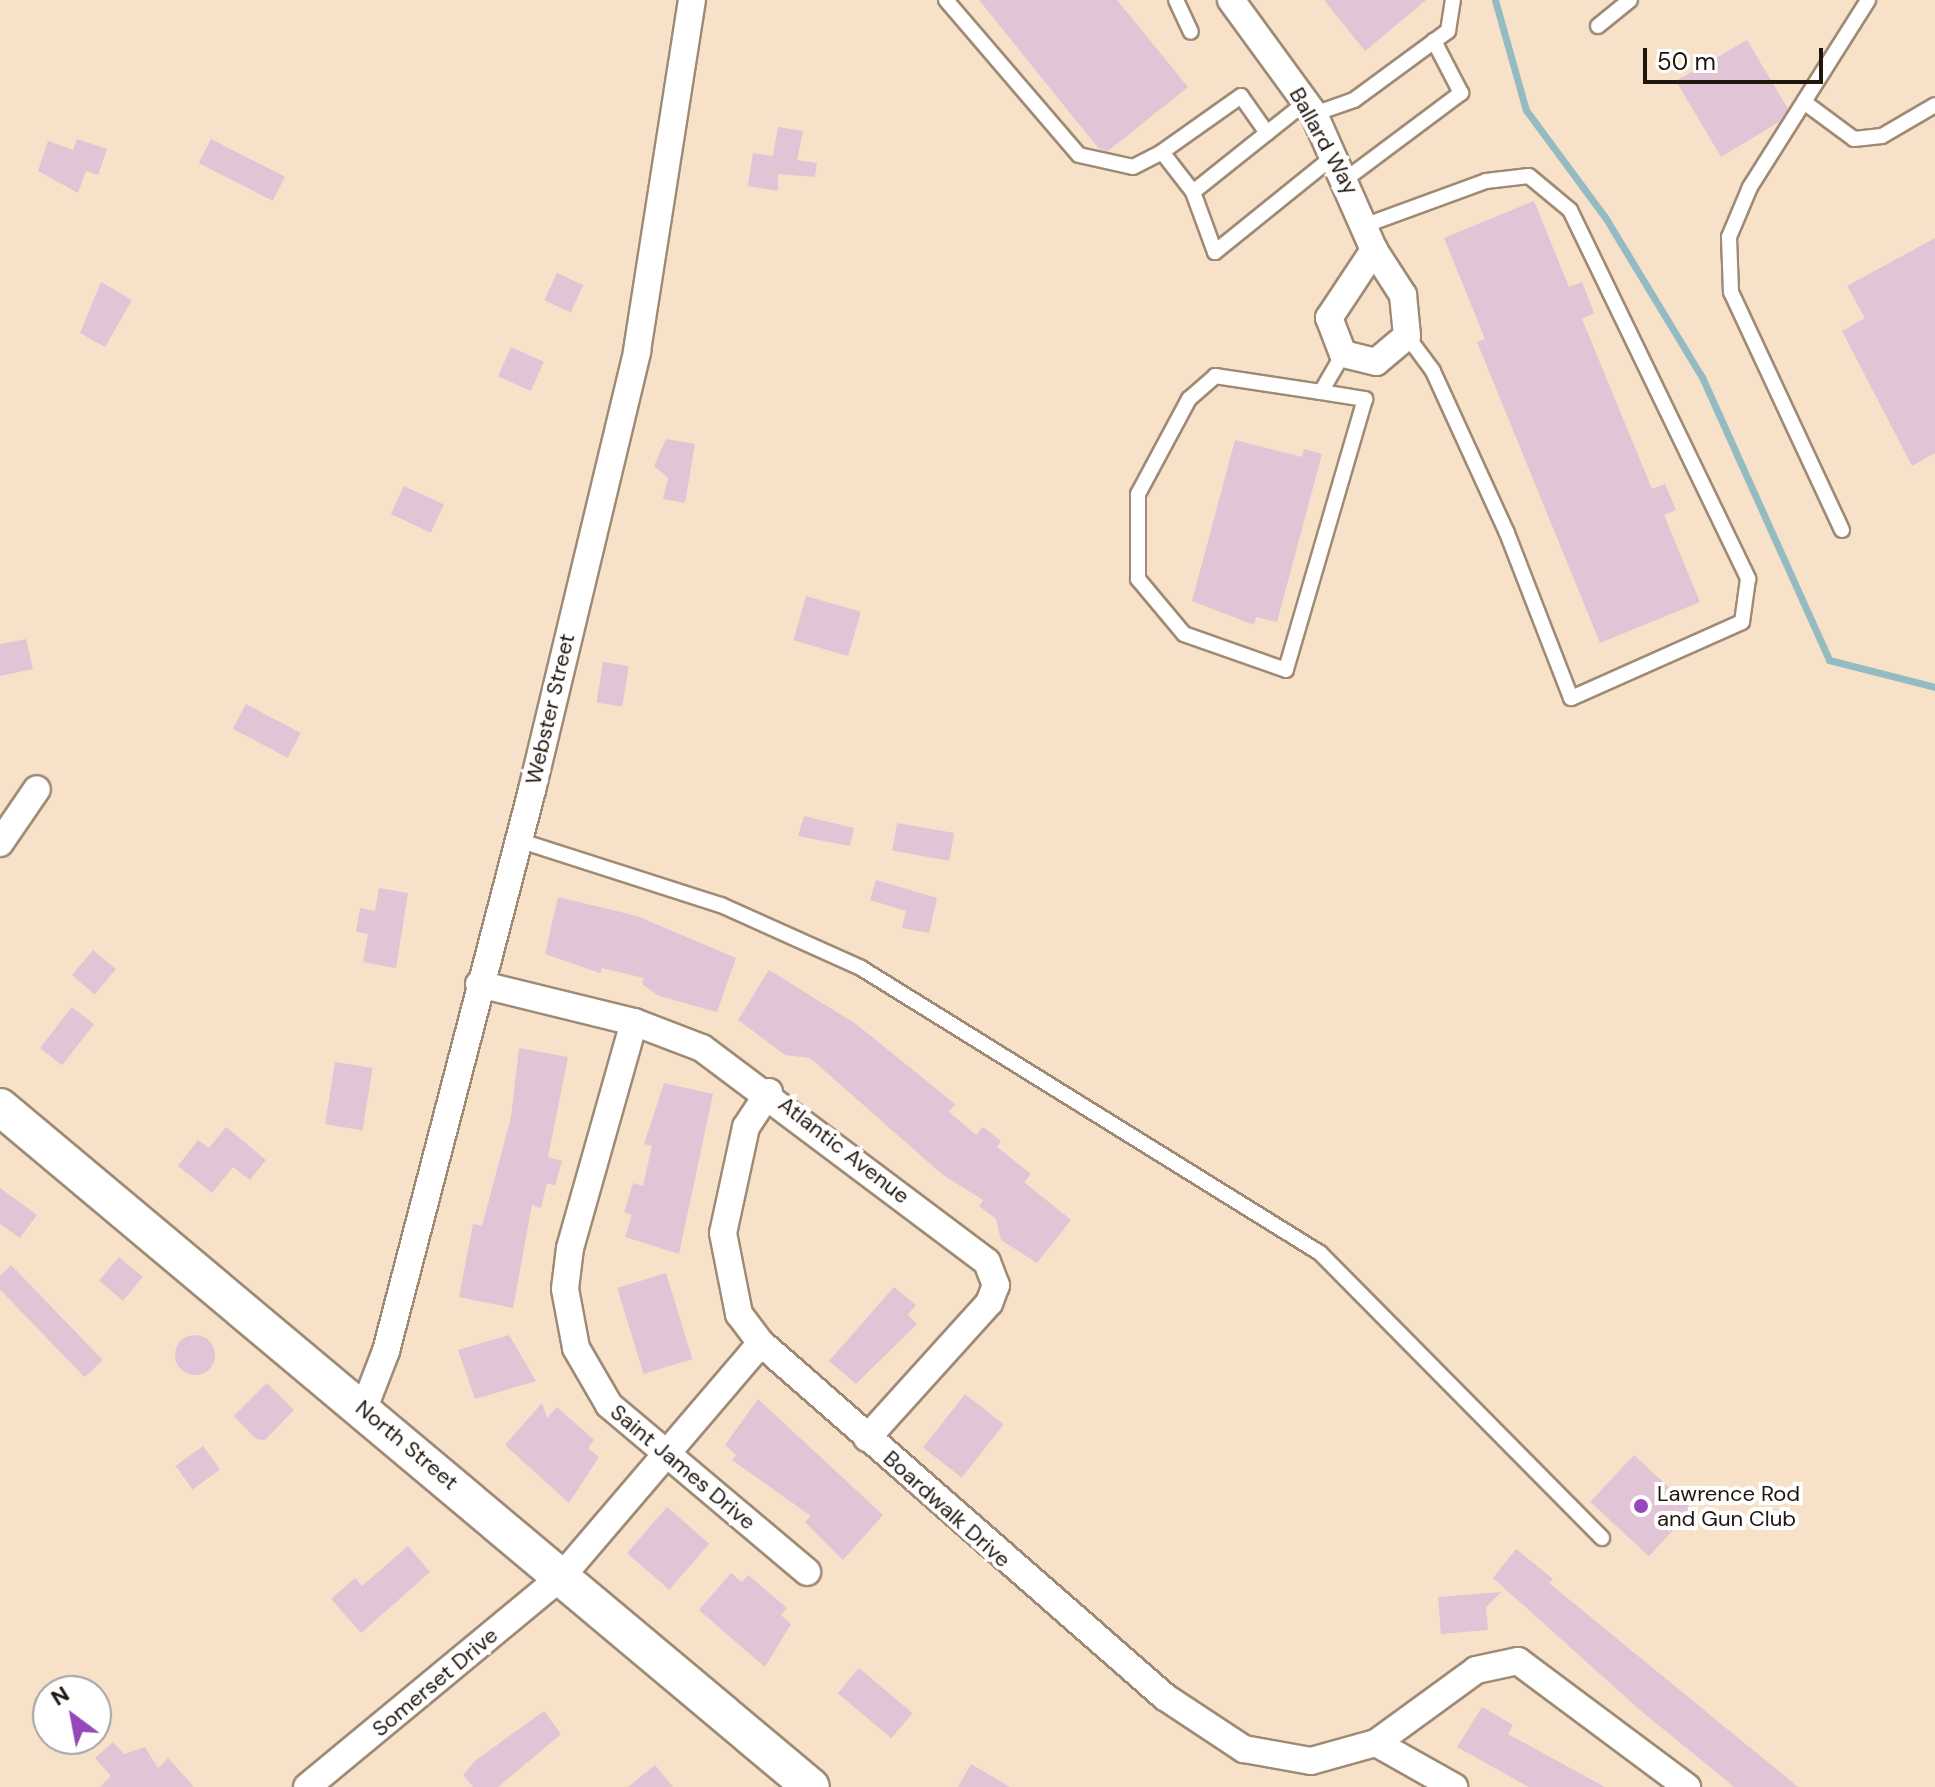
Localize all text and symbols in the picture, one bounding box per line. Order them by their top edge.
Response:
scale bar [1647,32,1827,82]
text: 50 m [1657,46,1716,77]
street label: Ballard Way [1284,83,1364,199]
street label: Webster Street [520,631,580,787]
street label: Atlantic Avenue [773,1091,915,1209]
street label: North Street [350,1394,464,1496]
street label: Saint James Drive [605,1399,761,1535]
street label: Boardwalk Drive [878,1445,1016,1573]
place label: Lawrence Rod and Gun Club [1657,1480,1800,1532]
marker: Lawrence Rod and Gun Club [1632,1497,1650,1515]
street label: Somerset Drive [367,1622,503,1742]
north arrow [32,1675,112,1755]
text: N [46,1679,75,1712]

